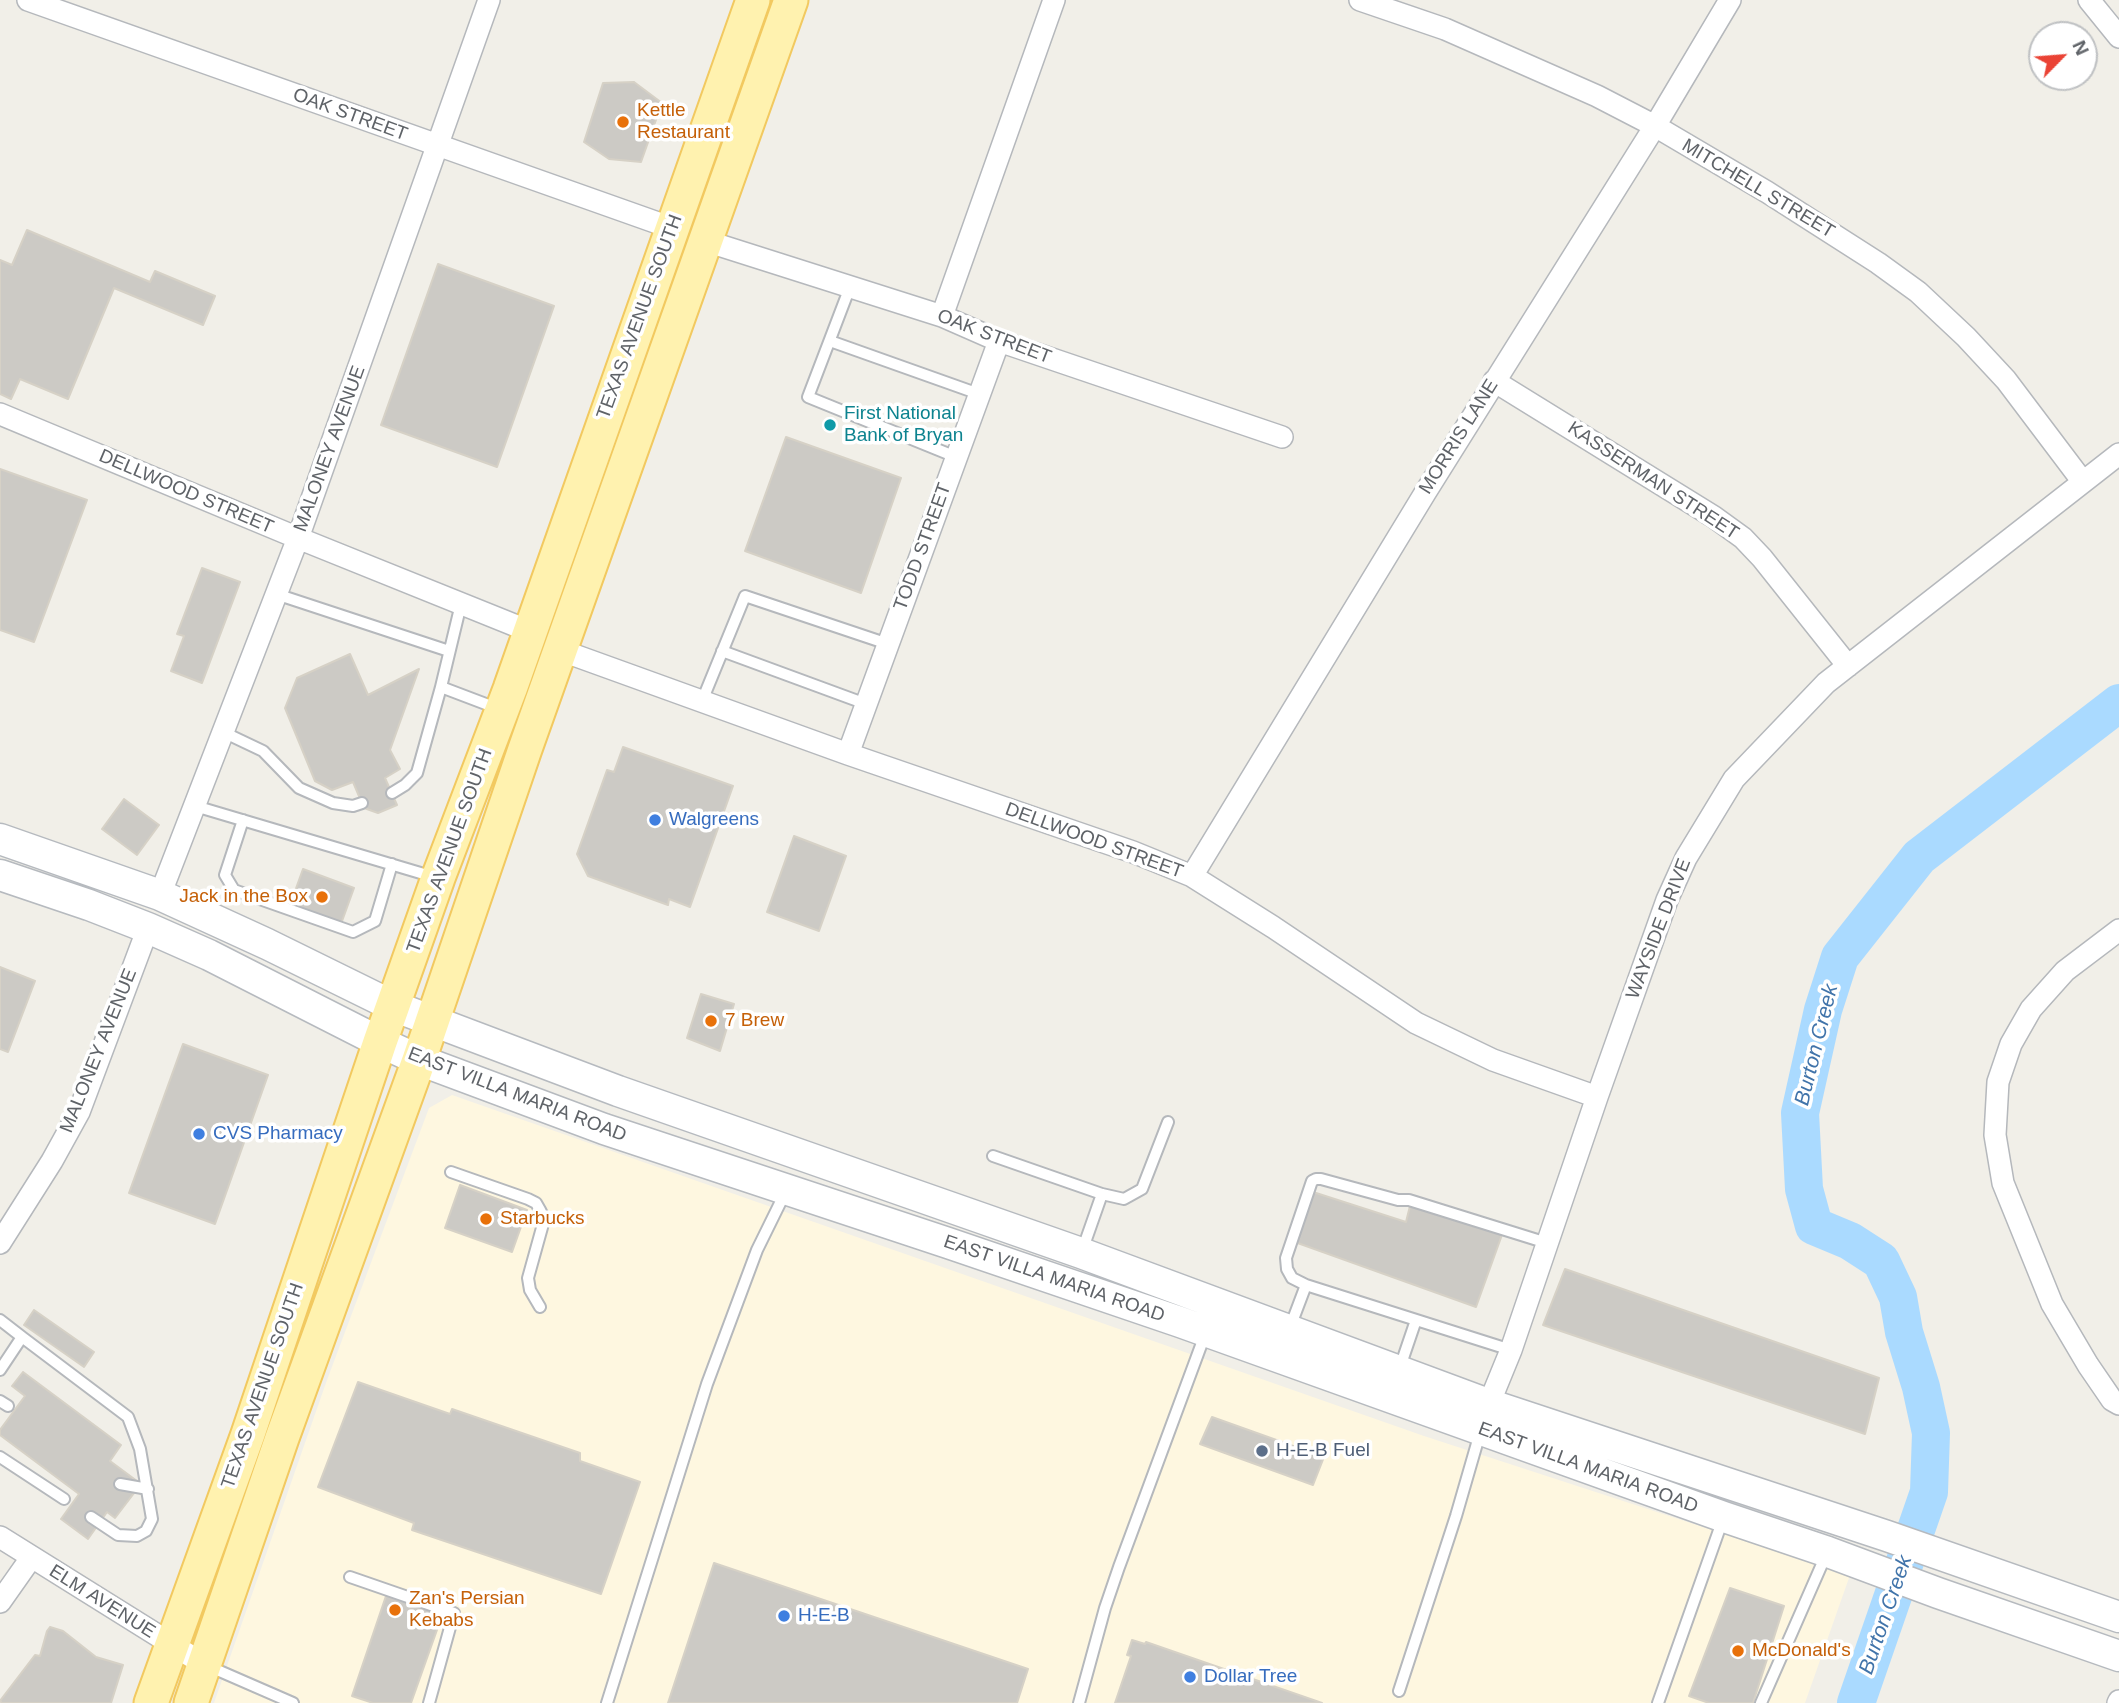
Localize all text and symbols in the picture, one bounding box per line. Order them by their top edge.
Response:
north arrow [2028,21,2098,91]
text: N [2068,37,2093,58]
street label: OAK STREET [290,84,410,146]
place label: Kettle Restaurant [637,100,730,144]
marker: Kettle Restaurant [615,114,631,130]
street label: MITCHELL STREET [1677,134,1839,244]
street label: TEXAS AVENUE SOUTH [592,212,688,422]
street label: OAK STREET [934,305,1054,369]
street label: MALONEY AVENUE [289,363,371,535]
street label: MORRIS LANE [1415,375,1503,499]
place label: First National Bank of Bryan [844,403,963,447]
marker: First National Bank of Bryan [822,417,838,433]
street label: KASSERMAN STREET [1563,417,1743,545]
street label: DELLWOOD STREET [95,445,277,539]
street label: TODD STREET [889,480,957,614]
street label: TEXAS AVENUE SOUTH [402,746,498,956]
street label: DELLWOOD STREET [1002,798,1186,884]
place label: Walgreens [669,809,759,831]
marker: Walgreens [647,812,663,828]
street label: WAYSIDE DRIVE [1622,855,1696,1003]
place label: Jack in the Box [179,886,308,908]
marker: Jack in the Box [314,889,330,905]
street label: MALONEY AVENUE [56,966,142,1136]
water label: Burton Creek [1790,982,1844,1108]
place label: 7 Brew [725,1010,784,1032]
marker: 7 Brew [703,1013,719,1029]
street label: EAST VILLA MARIA ROAD [404,1043,630,1147]
place label: CVS Pharmacy [213,1123,343,1145]
marker: CVS Pharmacy [191,1126,207,1142]
place label: Starbucks [500,1208,584,1230]
marker: Starbucks [478,1211,494,1227]
street label: EAST VILLA MARIA ROAD [940,1230,1168,1328]
street label: TEXAS AVENUE SOUTH [217,1280,309,1492]
street label: EAST VILLA MARIA ROAD [1475,1418,1701,1518]
place label: H-E-B Fuel [1276,1440,1370,1462]
marker: H-E-B Fuel [1254,1443,1270,1459]
water label: Burton Creek [1854,1552,1918,1678]
street label: ELM AVENUE [45,1560,159,1644]
place label: Zan's Persian Kebabs [409,1588,525,1632]
marker: Zan's Persian Kebabs [387,1602,403,1618]
place label: H-E-B [798,1605,850,1627]
marker: H-E-B [776,1608,792,1624]
place label: McDonald's [1752,1640,1851,1662]
marker: McDonald's [1730,1643,1746,1659]
place label: Dollar Tree [1204,1666,1297,1688]
marker: Dollar Tree [1182,1669,1198,1685]

